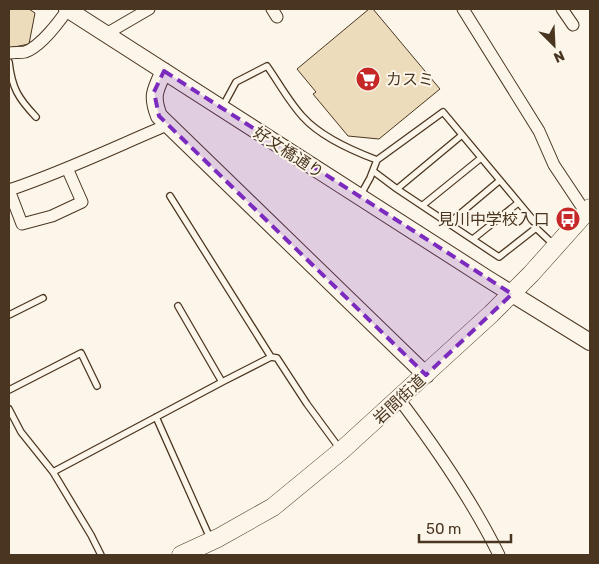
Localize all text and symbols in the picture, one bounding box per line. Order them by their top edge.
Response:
north arrow [529,20,579,70]
text: N [551,47,567,66]
supermarket icon: カスミ [355,66,381,92]
place label: カスミ [386,70,434,89]
street label: 好文橋通り [250,123,327,182]
bus stop icon: 見川中学校入口 [555,206,581,232]
place label: 見川中学校入口 [438,210,550,229]
street label: 岩間街道 [369,371,429,428]
scale bar [419,512,512,544]
text: 50 m [426,520,461,538]

